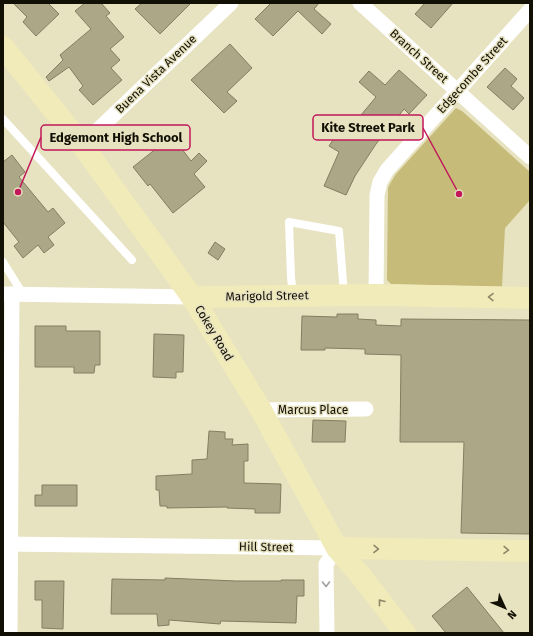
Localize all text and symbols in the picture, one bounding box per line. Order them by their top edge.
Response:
street label: Branch Street [387,26,452,86]
street label: Buena Vista Avenue [113,32,199,116]
street label: Edgecombe Street [434,33,510,116]
callout: Kite Street Park [313,115,423,140]
text: Kite Street Park [321,120,415,135]
callout: Edgemont High School [41,125,190,150]
text: Edgemont High School [50,130,183,145]
street label: Marigold Street [225,288,309,304]
one-way arrow [488,293,494,301]
street label: Cokey Road [192,302,236,364]
street label: Marcus Place [278,403,348,417]
street label: Hill Street [239,540,294,554]
one-way arrow [373,545,379,553]
one-way arrow [503,546,509,554]
one-way arrow [322,581,331,587]
north arrow [485,588,525,628]
one-way arrow [379,599,386,606]
text: N [505,607,519,622]

